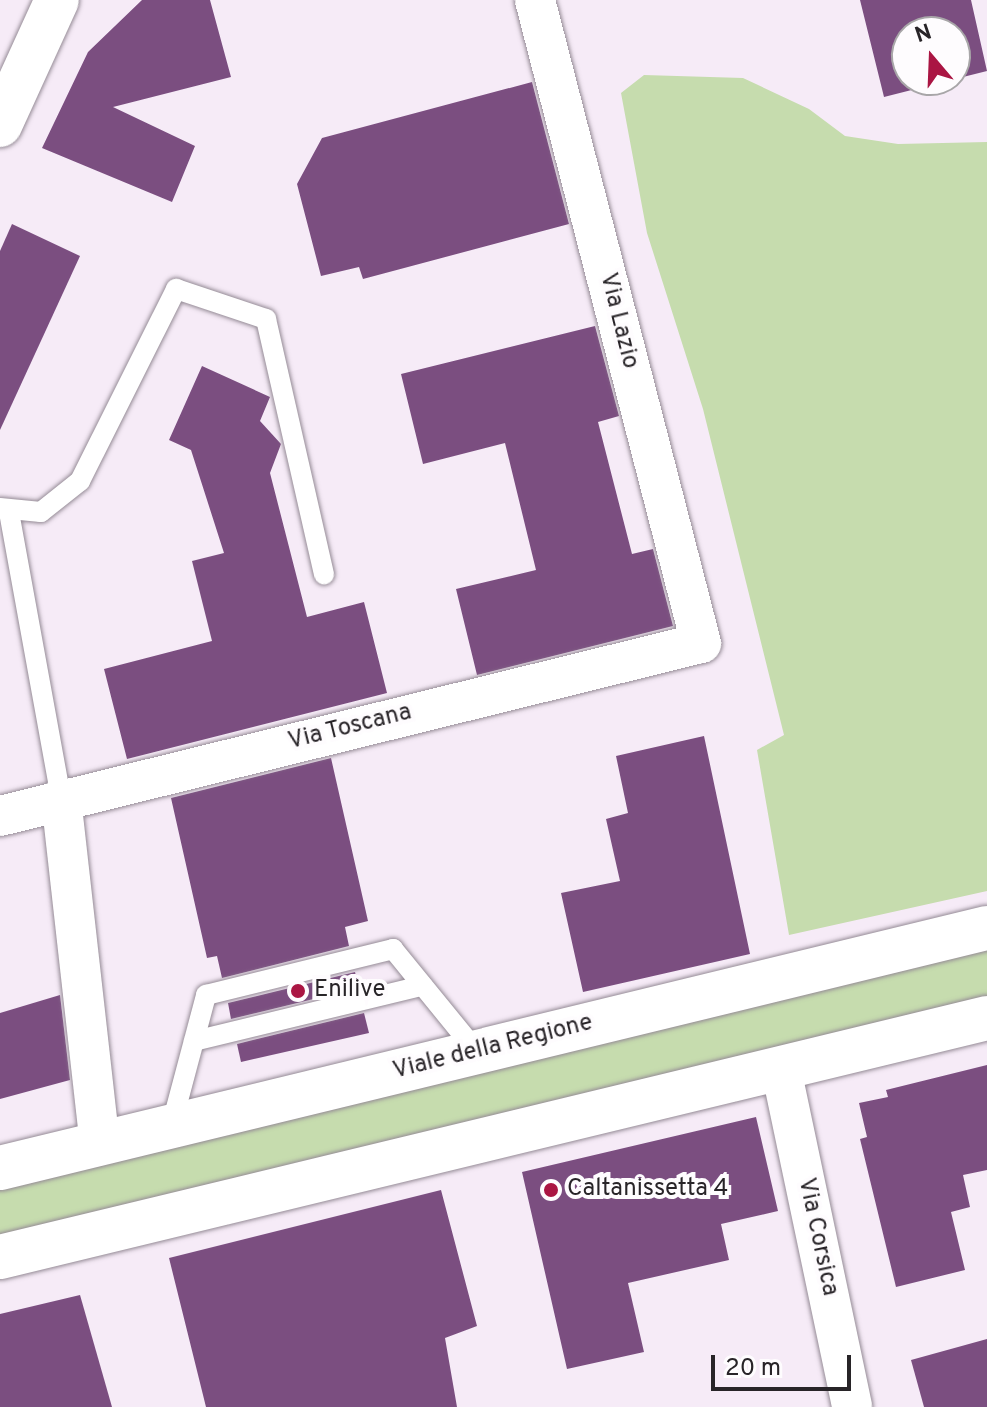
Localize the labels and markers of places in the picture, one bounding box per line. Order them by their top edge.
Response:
place label: Enilive [314,977,385,1005]
marker: Enilive [289,982,307,1000]
place label: Caltanissetta 4 [567,1176,728,1204]
marker: Caltanissetta 4 [542,1181,560,1199]

